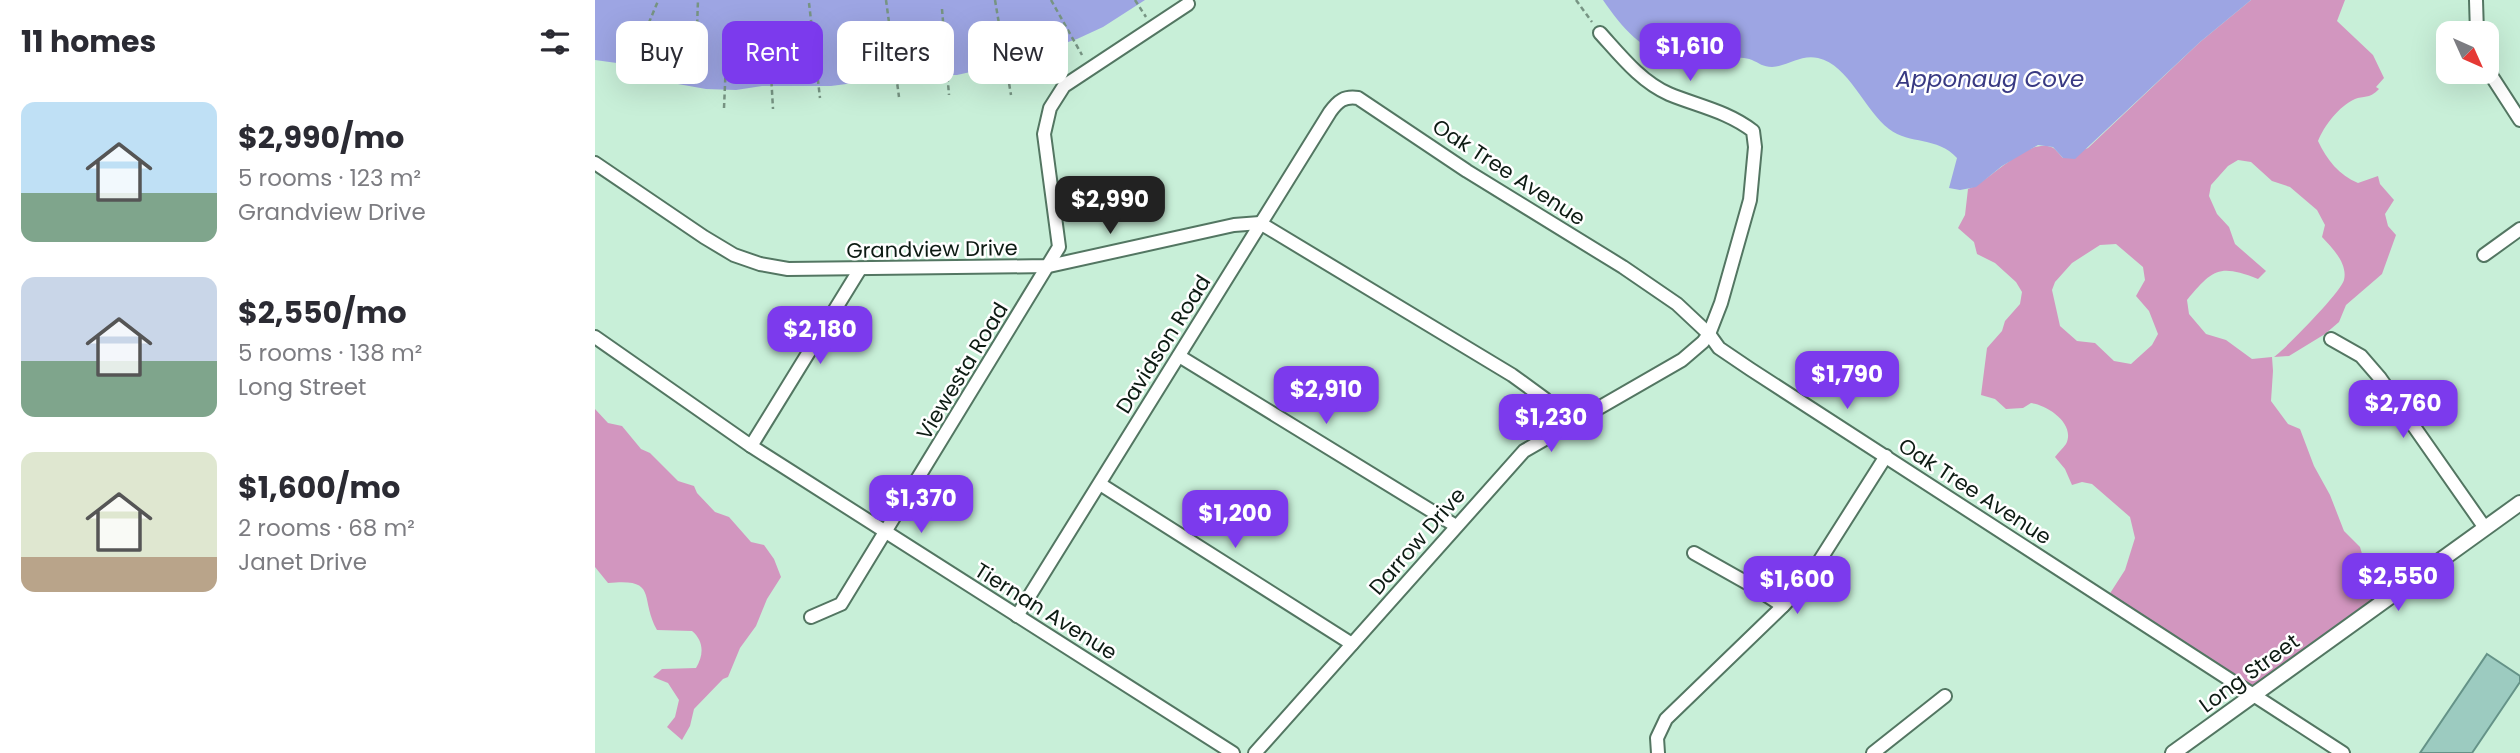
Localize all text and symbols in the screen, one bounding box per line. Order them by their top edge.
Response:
text: 11 homes [21,20,156,63]
chip: Buy [616,21,708,84]
chip: Rent [722,21,823,84]
chip: Filters [837,21,954,84]
chip: New [968,21,1068,84]
north arrow [2436,21,2499,84]
map controls [2436,21,2499,84]
icon: filters [536,23,574,61]
pin: $1,610 [1633,24,1747,83]
text: $1,610 [1656,30,1724,62]
water label: Apponaug Cove [1895,63,2084,95]
street label: Oak Tree Avenue [1427,112,1591,232]
text: $2,990/mo [238,116,404,159]
icon: home [77,130,161,214]
text: 5 rooms · 123 m² [238,162,421,194]
pin: $2,990 [1053,176,1167,236]
text: $2,990 [1071,183,1149,215]
text: Grandview Drive [238,196,426,228]
street label: Grandview Drive [846,233,1018,265]
street label: Davidson Road [1109,269,1217,419]
text: $2,550/mo [238,291,407,334]
street label: Viewesta Road [909,297,1015,445]
icon: home [77,305,161,389]
pin: $2,180 [763,306,877,366]
text: $2,180 [783,313,857,345]
text: 5 rooms · 138 m² [238,337,422,369]
pin: $1,790 [1790,352,1904,411]
text: $1,790 [1811,358,1883,390]
pin: $2,910 [1269,366,1383,426]
text: Long Street [238,371,366,403]
text: $2,910 [1290,373,1362,405]
pin: $2,760 [2346,380,2460,440]
text: $2,760 [2365,387,2441,419]
pin: $1,230 [1494,394,1608,454]
text: $1,230 [1515,401,1587,433]
street label: Oak Tree Avenue [1893,431,2057,551]
text: $1,600/mo [238,466,400,509]
pin: $1,370 [864,476,978,535]
icon: home [77,480,161,564]
street label: Darrow Drive [1362,481,1472,601]
text: $1,370 [885,482,957,514]
pin: $1,200 [1178,490,1292,550]
text: $1,200 [1198,497,1272,529]
text: 2 rooms · 68 m² [238,512,415,544]
text: Janet Drive [238,546,367,578]
pin: $2,550 [2341,554,2455,613]
street label: Tiernan Avenue [969,556,1123,666]
pin: $1,600 [1740,556,1854,616]
text: $2,550 [2358,560,2438,592]
text: $1,600 [1759,563,1835,595]
street label: Long Street [2193,627,2305,719]

